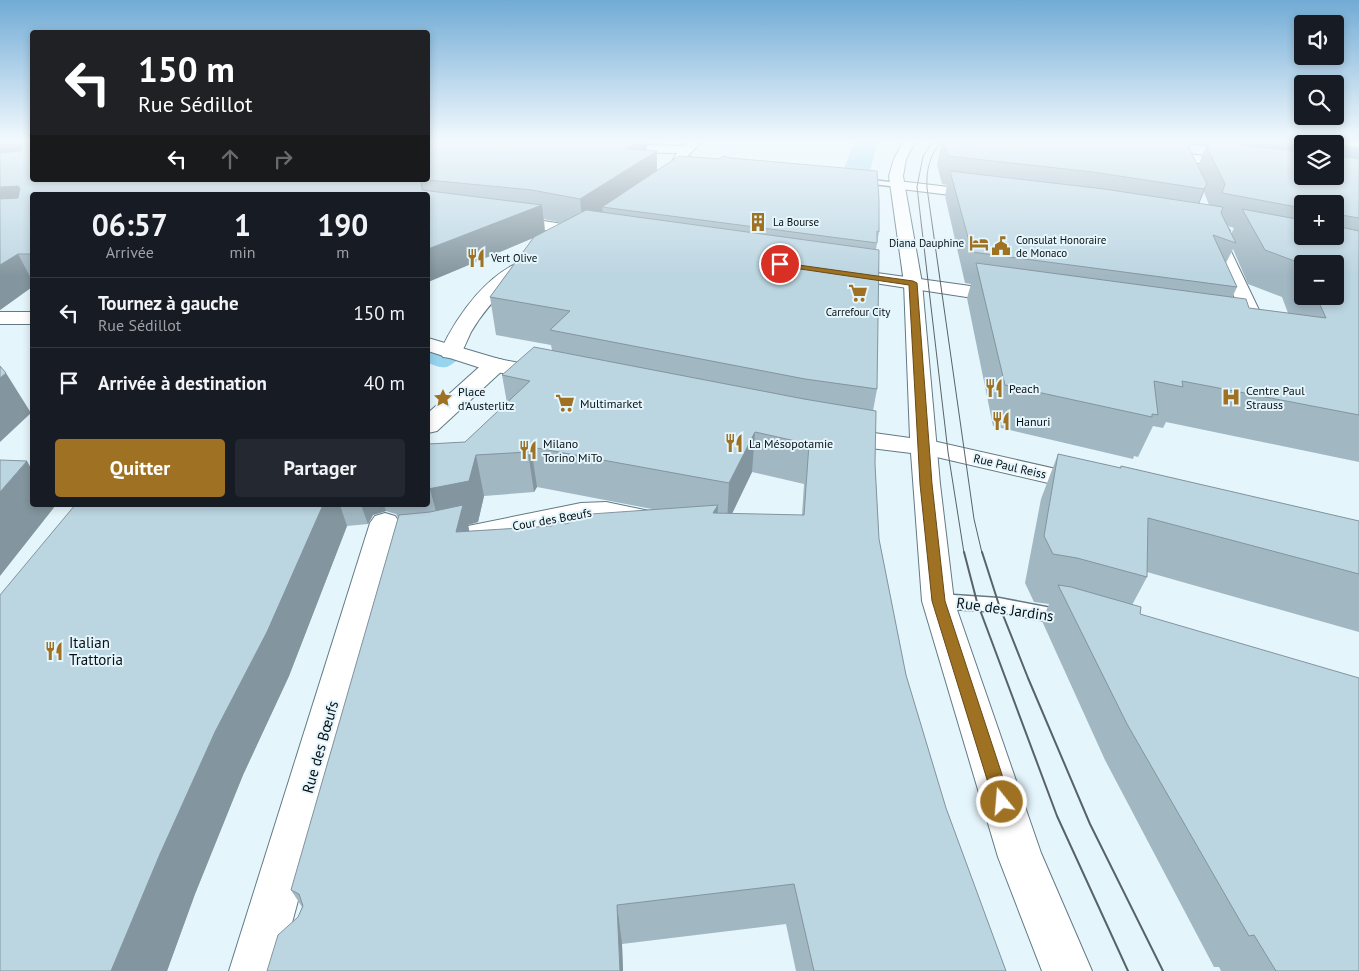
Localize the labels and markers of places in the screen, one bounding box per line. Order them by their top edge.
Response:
building icon: La Bourse [747,211,769,233]
place label: La Bourse [773,215,819,229]
hotel icon: Diana Dauphine [968,232,990,254]
place label: Consulat Honoraire de Monaco [1016,233,1107,260]
public building icon: Consulat Honoraire de Monaco [990,235,1012,257]
place label: Diana Dauphine [889,236,964,250]
pin [759,243,801,285]
restaurant icon: Vert Olive [465,247,487,269]
place label: Vert Olive [490,251,538,265]
supermarket icon: Carrefour City [847,282,869,304]
place label: Carrefour City [826,305,891,319]
restaurant icon: Peach [983,377,1005,399]
place label: Peach [1009,381,1039,396]
place label: Centre Paul Strauss [1246,383,1305,412]
place label: Place d'Austerlitz [458,384,514,413]
hospital icon: Centre Paul Strauss [1220,386,1242,408]
place icon: Place d'Austerlitz [432,387,454,409]
supermarket icon: Multimarket [554,392,576,414]
place label: Multimarket [580,396,642,411]
restaurant icon: Hanuri [990,410,1012,432]
place label: Hanuri [1016,414,1050,429]
restaurant icon: La Mésopotamie [723,432,745,454]
place label: Milano Torino MiTo [543,436,602,465]
place label: La Mésopotamie [749,436,833,451]
restaurant icon: Milano Torino MiTo [517,439,539,461]
place label: Italian Trattoria [69,633,123,669]
restaurant icon: Italian Trattoria [43,640,65,662]

